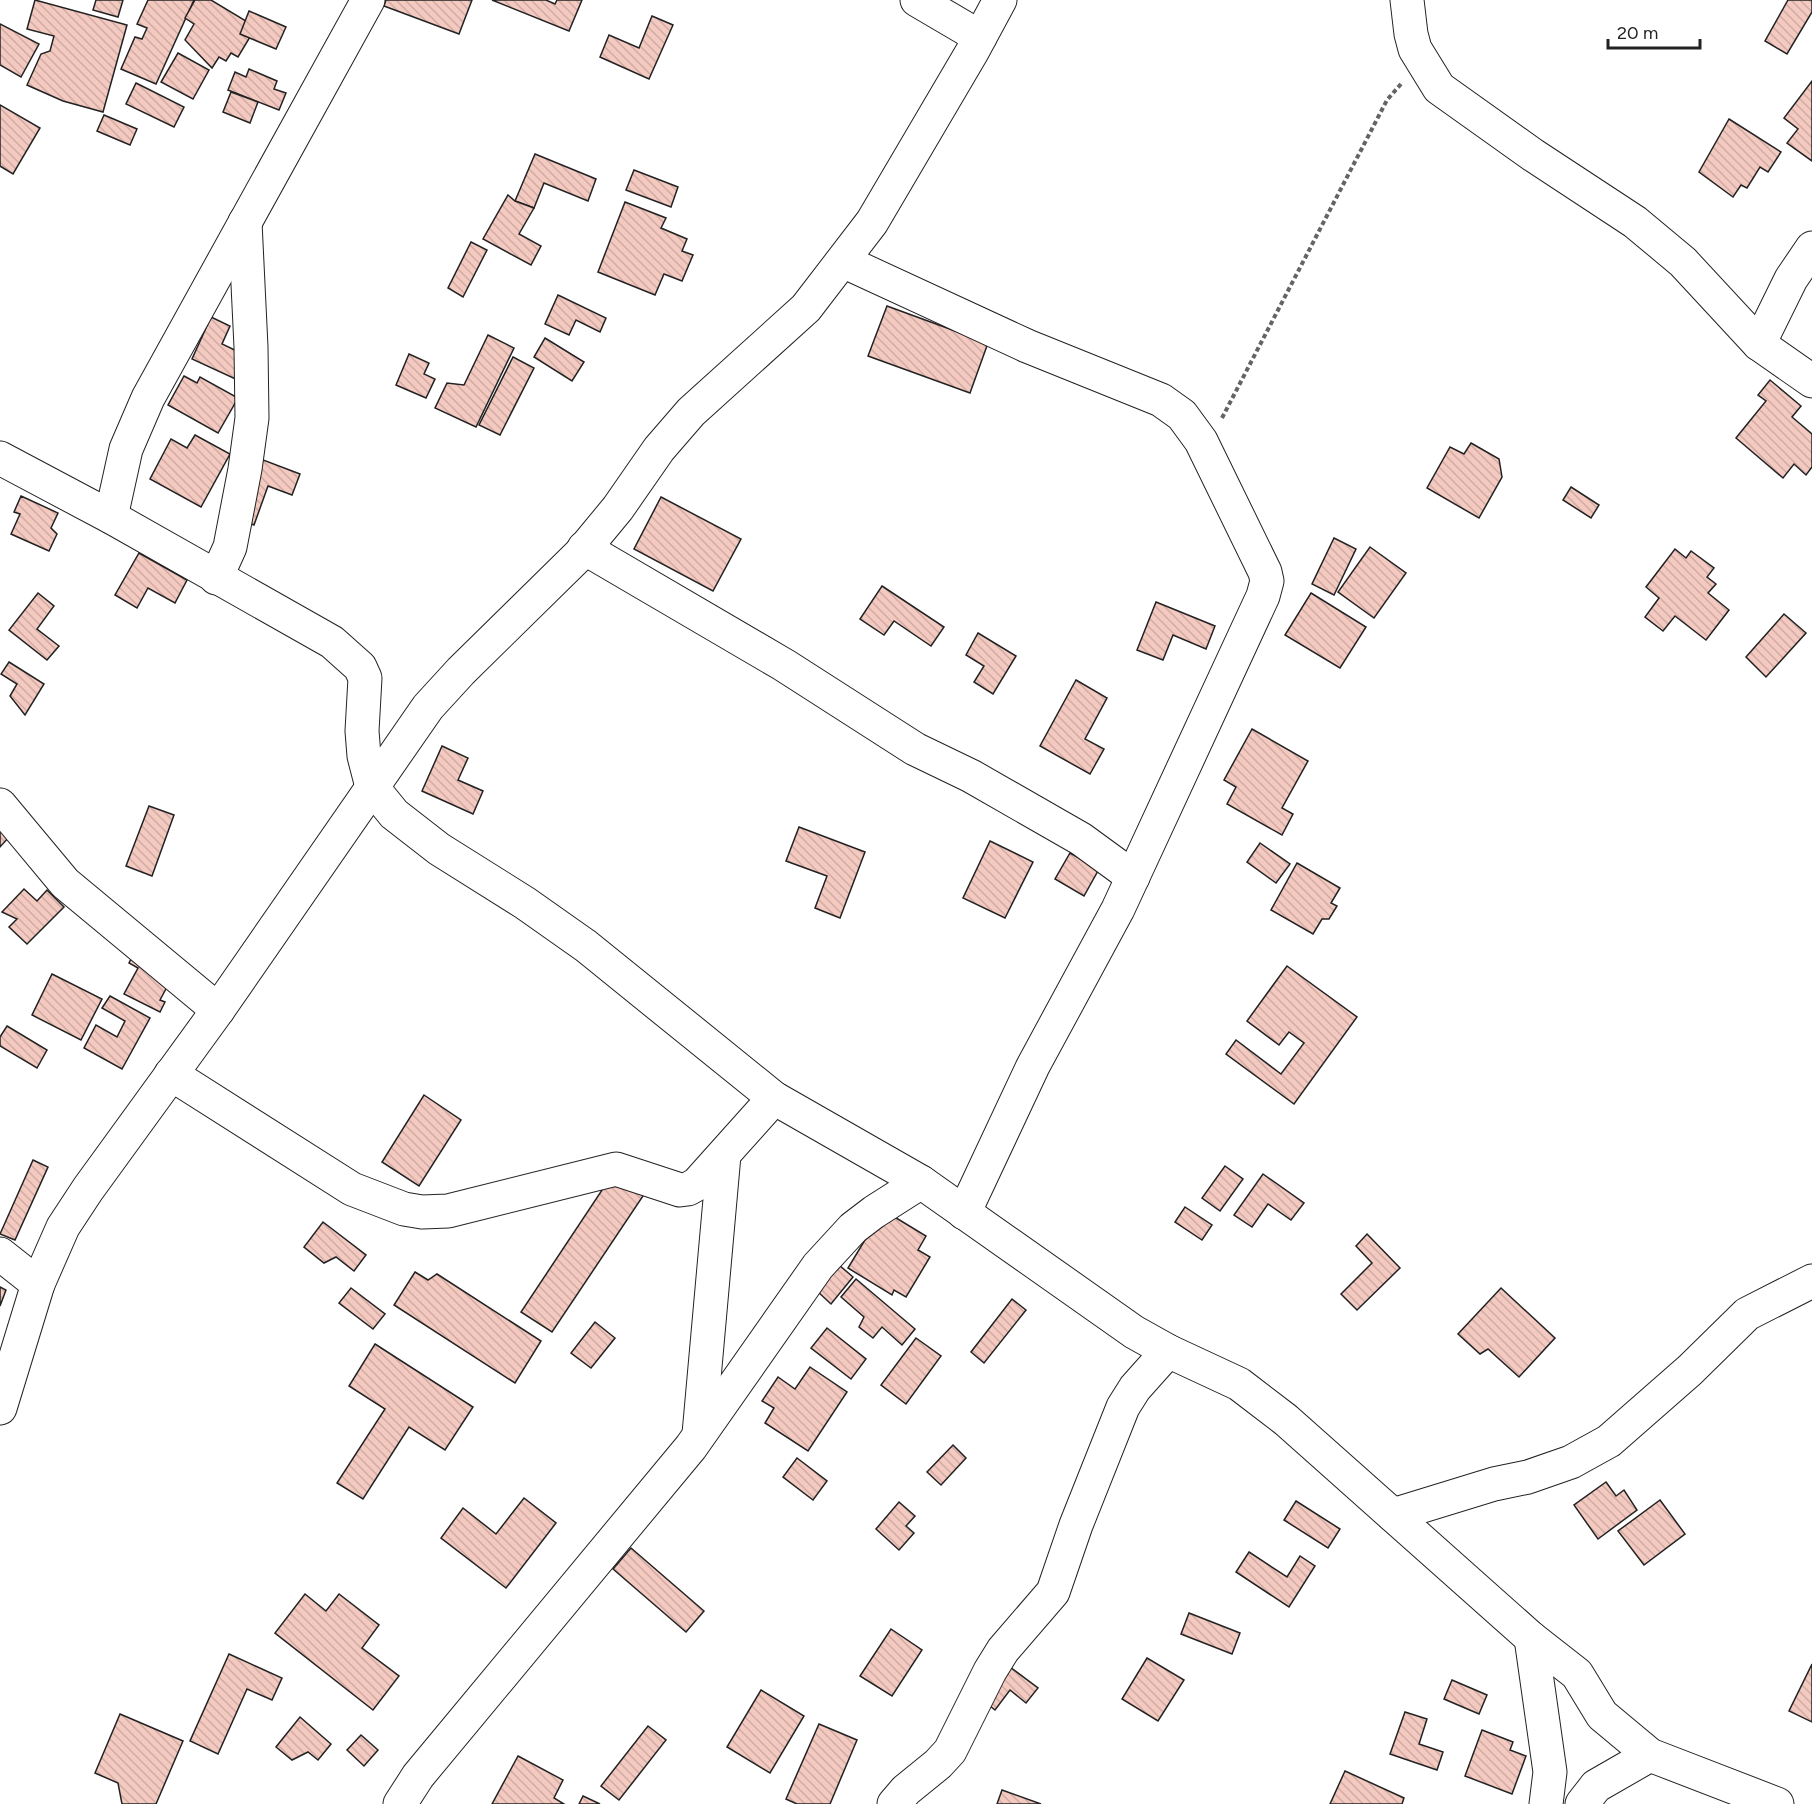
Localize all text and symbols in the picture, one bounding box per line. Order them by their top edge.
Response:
scale bar [1608,12,1700,50]
text: 20 m [1617,22,1658,44]

